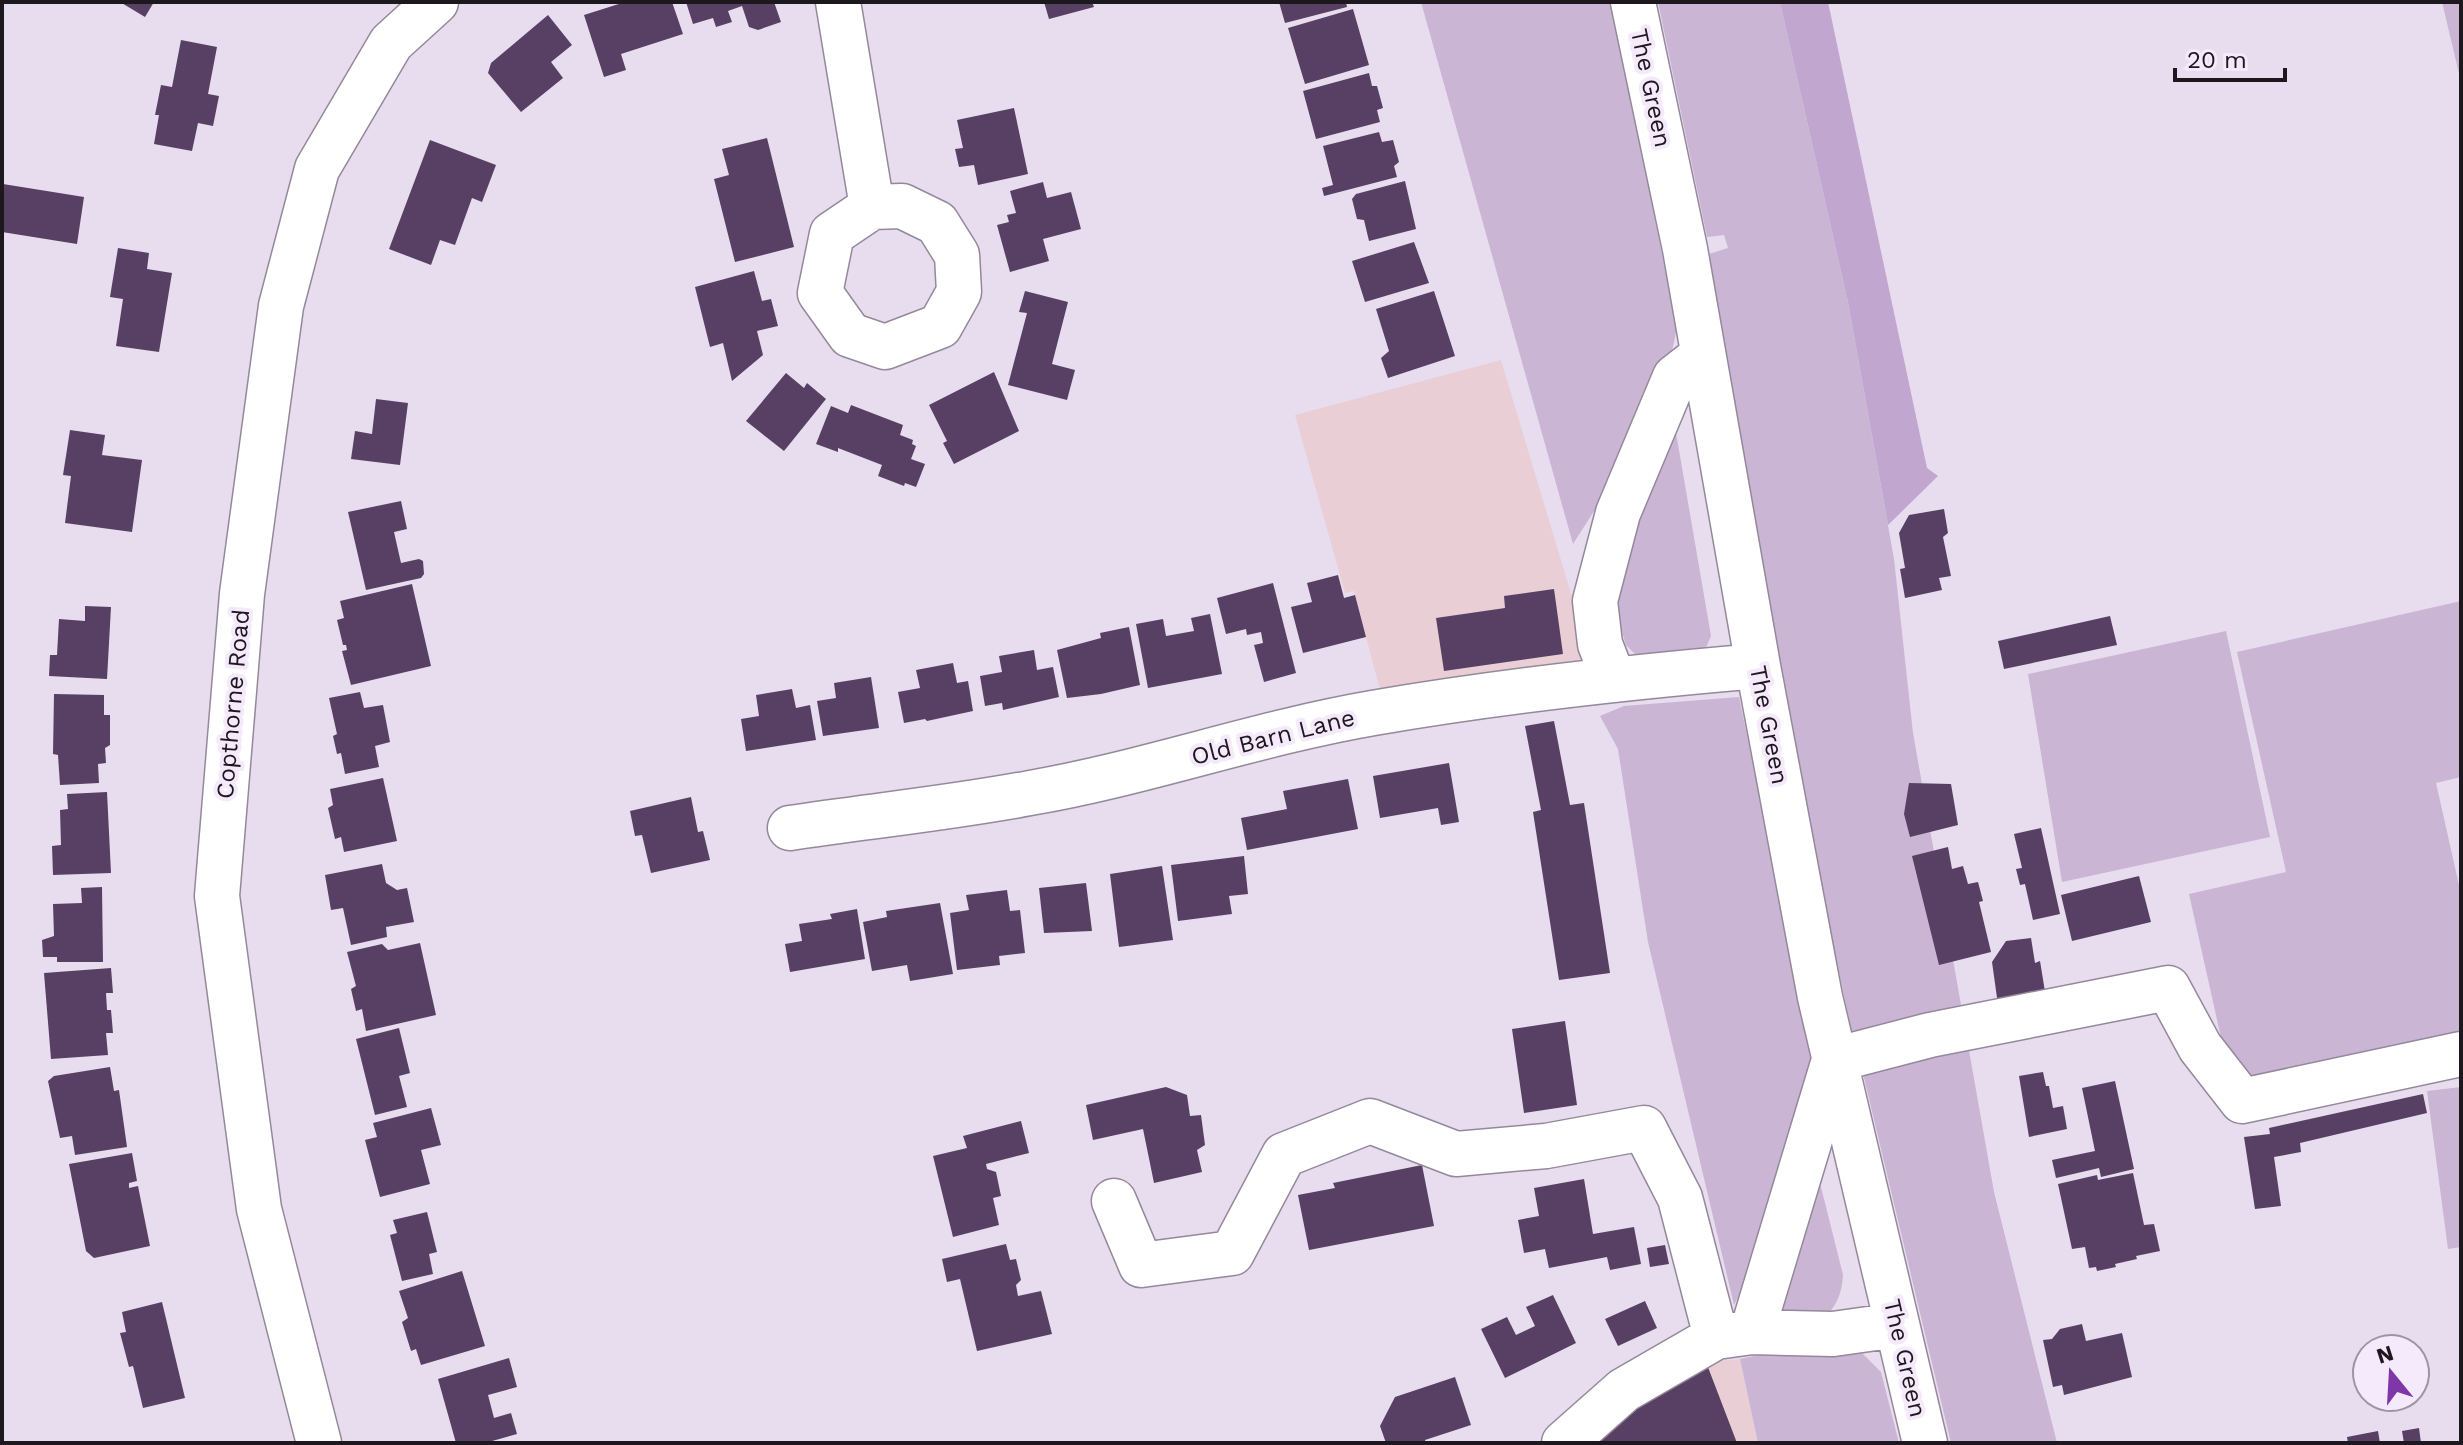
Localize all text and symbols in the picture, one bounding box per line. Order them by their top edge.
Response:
street label: The Green [1625,26,1677,150]
scale bar [2175,32,2285,82]
text: 20 m [2187,46,2247,74]
street label: Copthorne Road [211,608,255,800]
street label: The Green [1744,663,1794,787]
street label: Old Barn Lane [1188,703,1358,771]
street label: The Green [1878,1296,1932,1420]
north arrow [2351,1333,2431,1413]
text: N [2373,1340,2397,1369]

